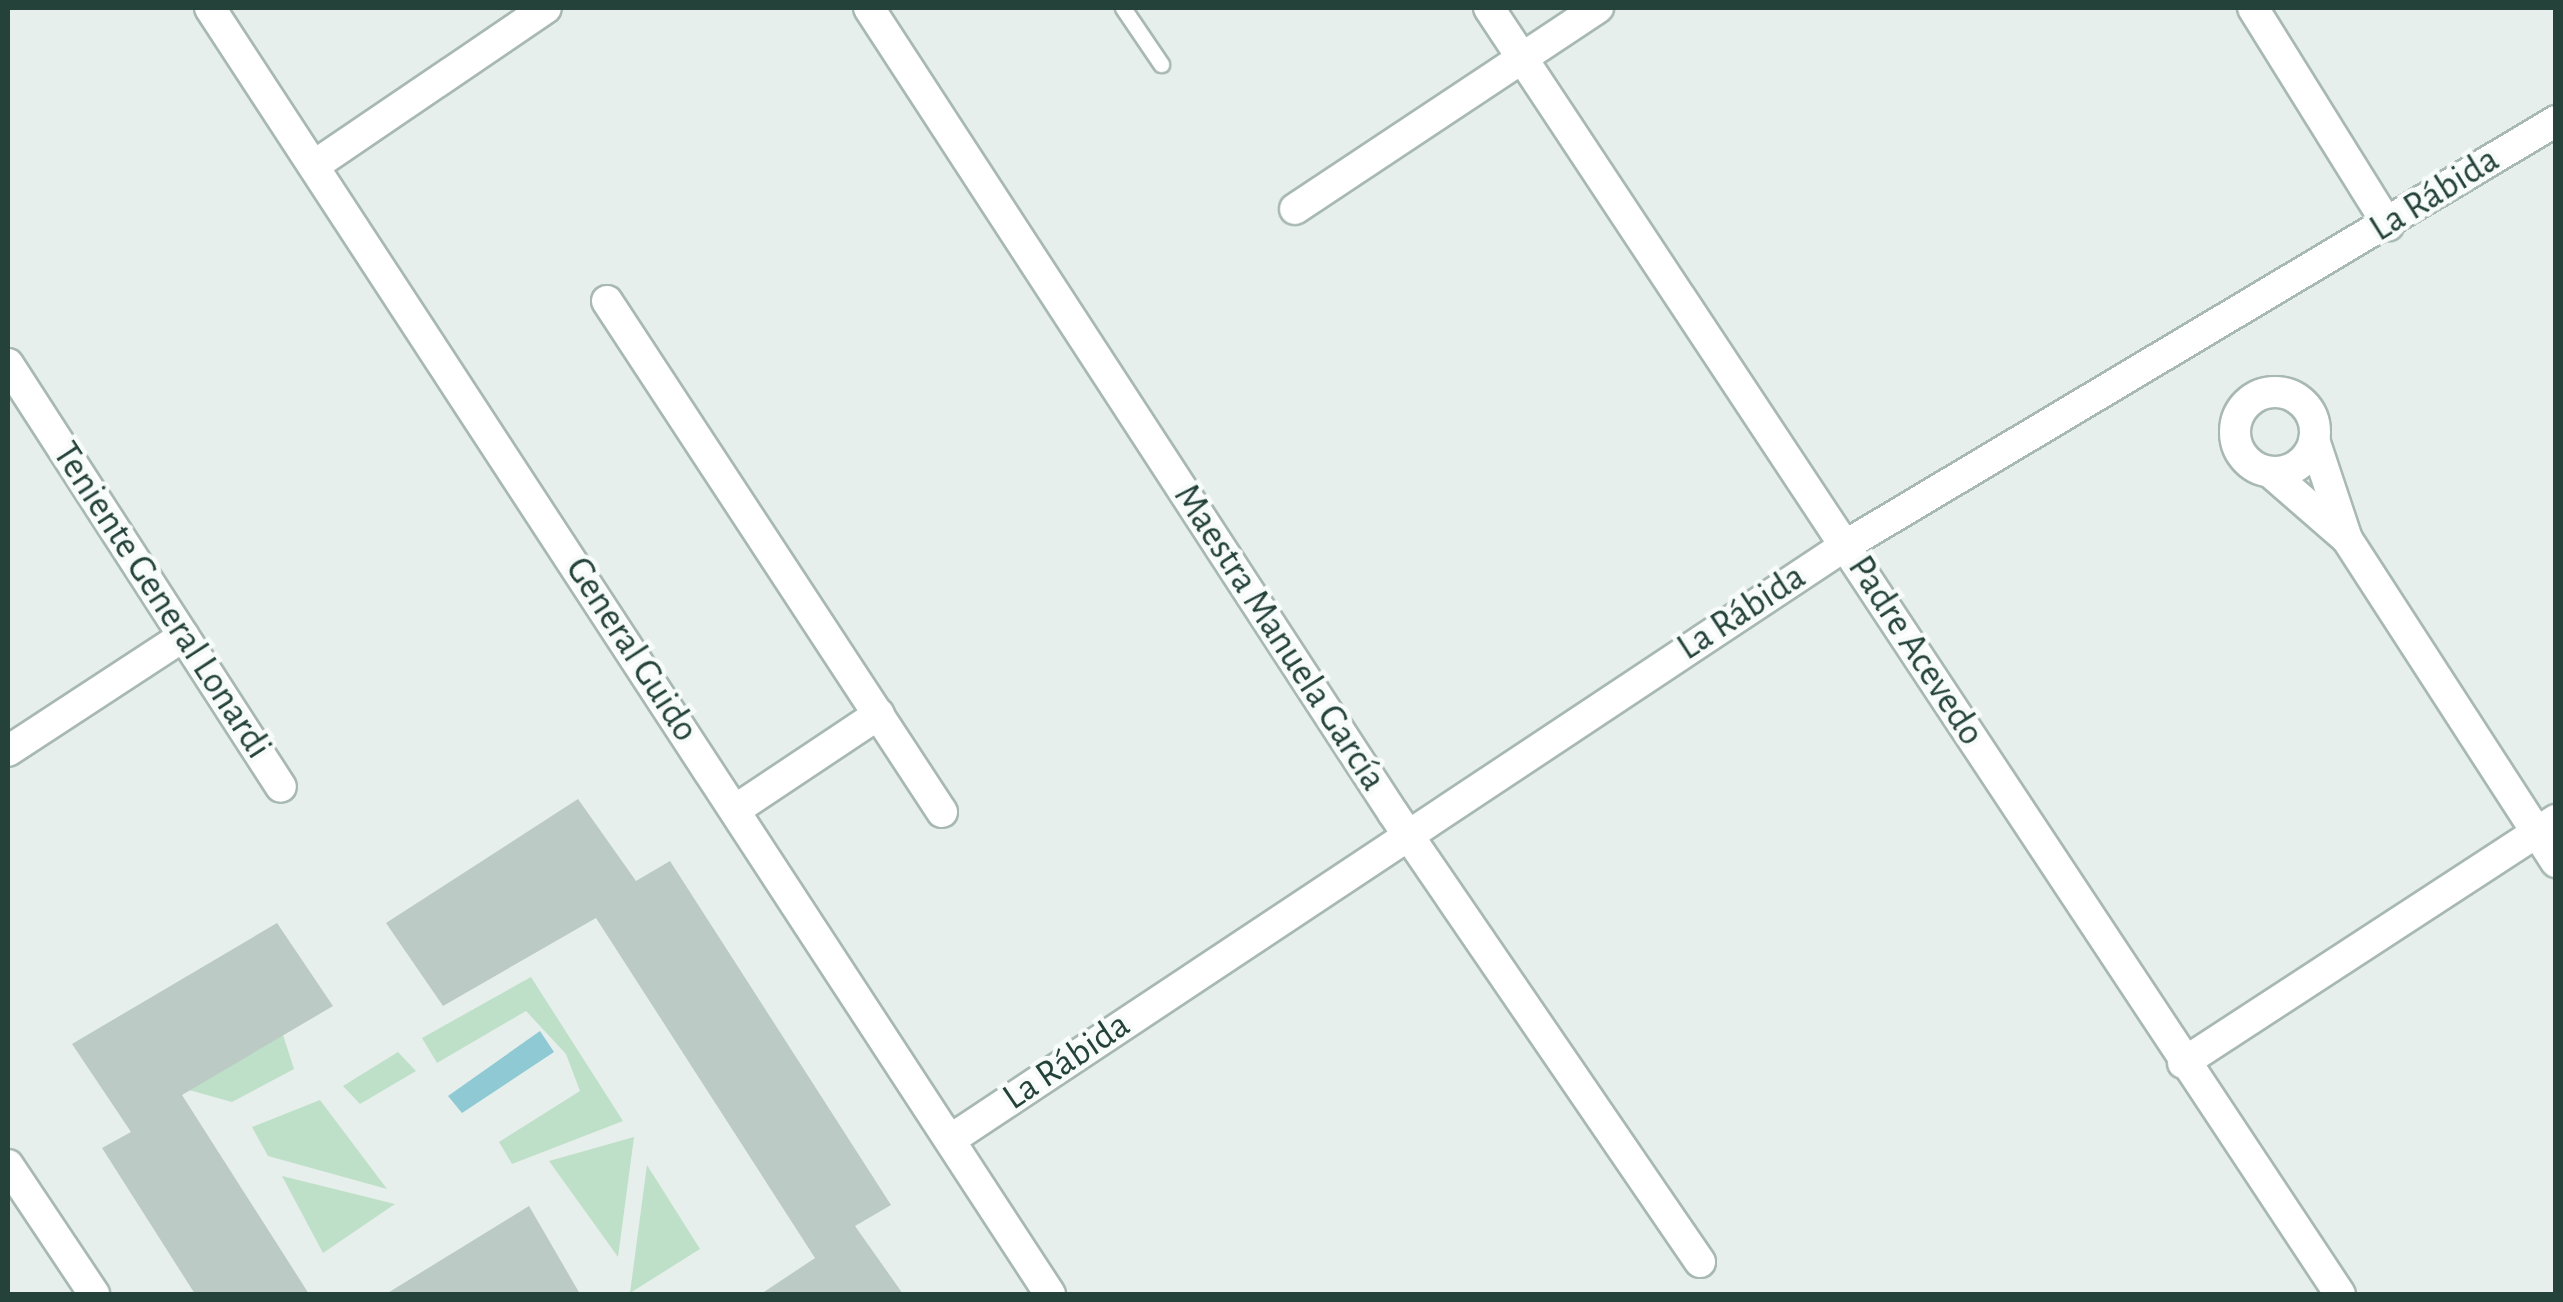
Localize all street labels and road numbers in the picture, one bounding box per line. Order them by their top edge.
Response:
street label: La Rábida [2362,138,2508,252]
street label: Teniente General Lonardi [42,434,280,768]
street label: Maestra Manuela García [1163,476,1395,800]
street label: Padre Acevedo [1837,548,1993,754]
street label: General Guido [554,549,708,751]
street label: La Rábida [1669,555,1815,671]
street label: La Rábida [995,1003,1139,1121]

